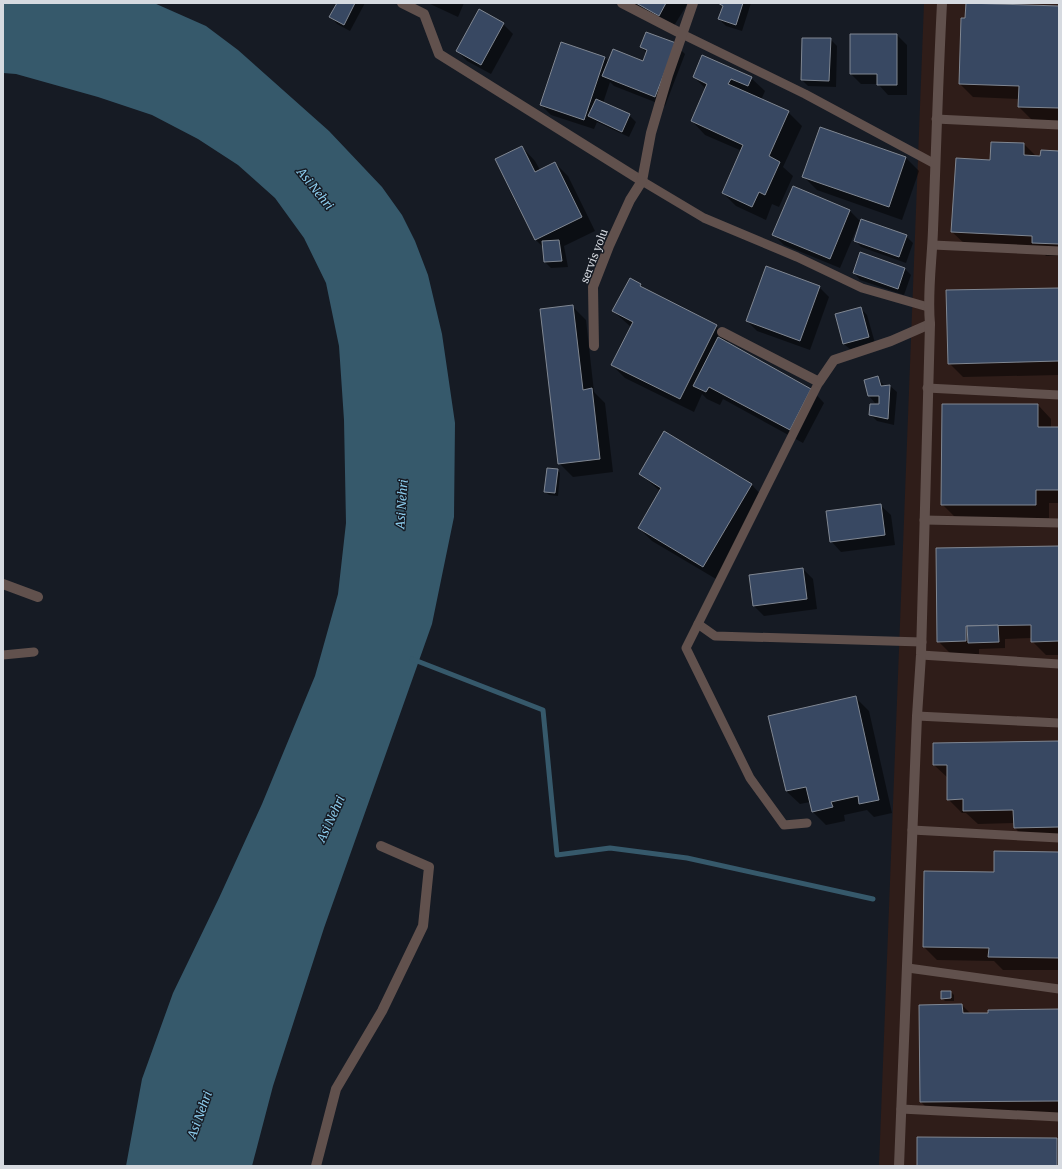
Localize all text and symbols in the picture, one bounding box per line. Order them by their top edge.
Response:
water label: Asi Nehri [293,164,337,213]
street label: servis yolu [577,227,611,285]
water label: Asi Nehri [392,478,411,530]
water label: Asi Nehri [313,793,348,845]
water label: Asi Nehri [184,1089,215,1142]

